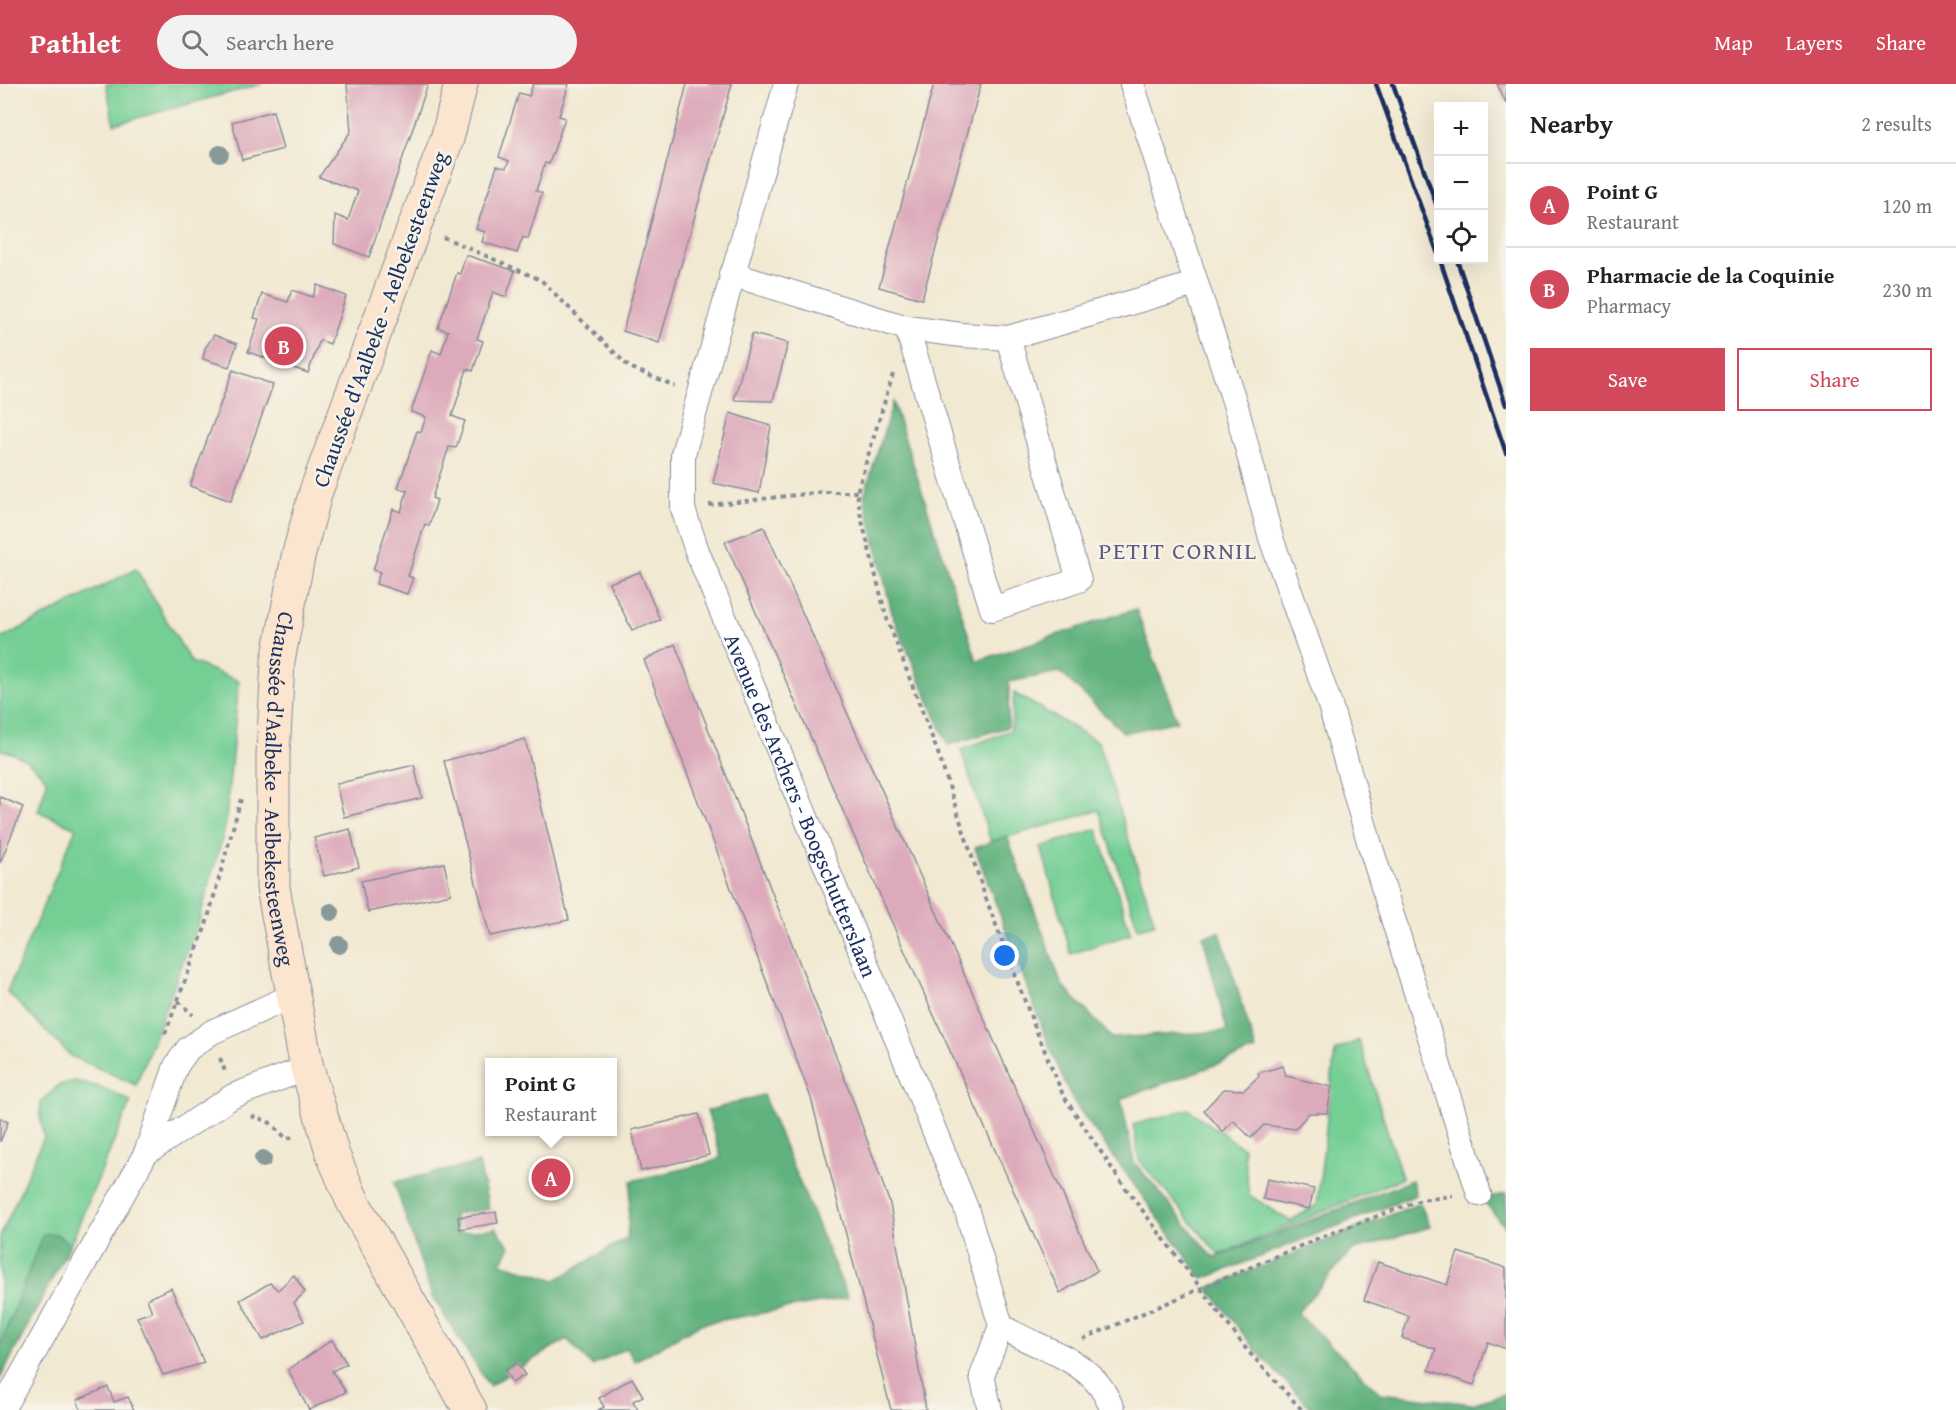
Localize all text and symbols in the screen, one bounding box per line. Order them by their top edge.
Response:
search box [157,15,577,69]
text: Pathlet [30,22,121,63]
icon: search [178,26,211,59]
text: Search here [226,26,334,58]
text: Map [1714,27,1753,58]
text: Layers [1786,27,1843,58]
text: Share [1876,27,1926,58]
map controls [1434,102,1488,264]
button: + [1434,102,1488,156]
text: Nearby [1530,104,1613,143]
text: 2 results [1861,109,1932,138]
street label: Chaussée d'Aalbeke - Aelbekesteenweg [304,146,456,491]
button: − [1434,156,1488,210]
text: Point G [1587,175,1658,207]
text: A [1543,191,1556,220]
text: 120 m [1882,191,1932,220]
text: Restaurant [1587,207,1679,236]
button: locate [1434,210,1488,264]
text: Pharmacie de la Coquinie [1587,259,1835,291]
text: B [1543,275,1556,304]
text: 230 m [1882,275,1932,304]
text: Pharmacy [1587,291,1671,320]
pin: B [264,324,304,368]
button: Save [1530,348,1725,411]
button: Share [1737,348,1932,411]
district label: PETIT CORNIL [1099,533,1257,568]
street label: Chaussée d'Aalbeke - Aelbekesteenweg [257,609,303,969]
street label: Avenue des Archers - Boogschutterslaan [716,628,886,983]
your location [990,941,1019,970]
popup [485,1058,617,1136]
text: Point G [505,1067,576,1099]
text: Restaurant [505,1099,597,1128]
pin: A [532,1156,570,1200]

